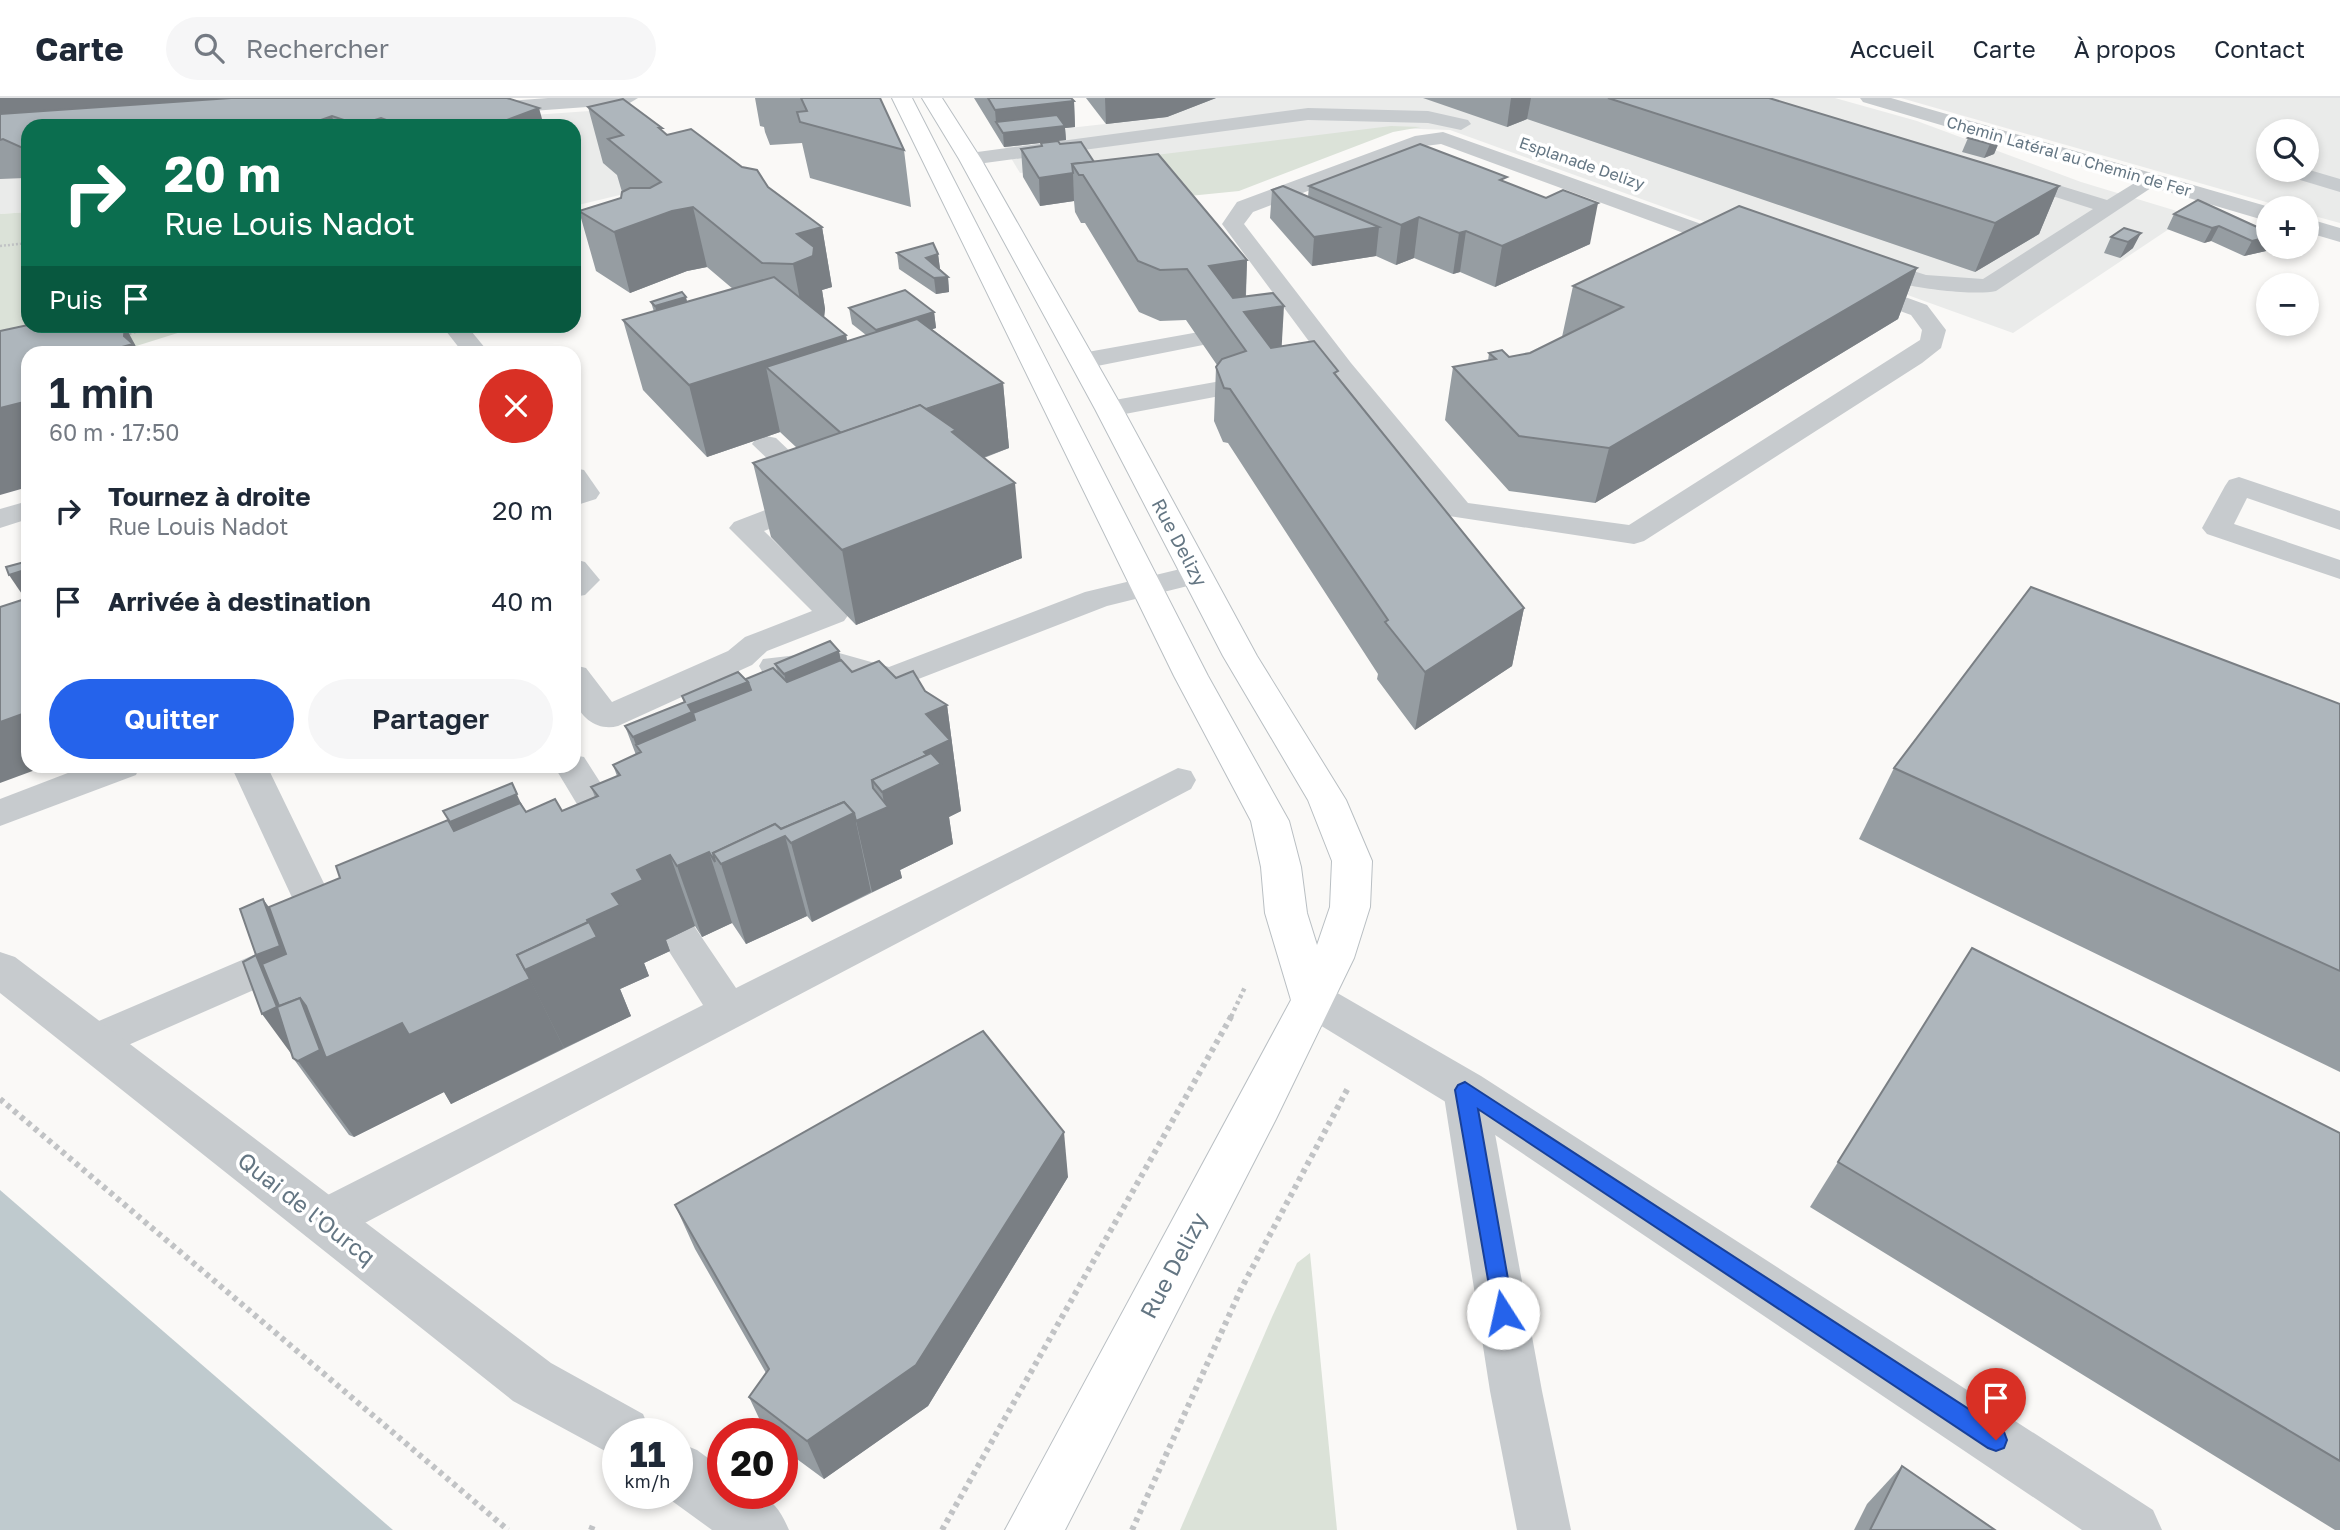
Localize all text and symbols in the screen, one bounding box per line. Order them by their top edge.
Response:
search box [166,17,656,80]
text: Carte [35,29,124,68]
icon: search [190,29,228,67]
text: Rechercher [246,33,389,64]
text: Accueil [1850,34,1934,63]
text: Carte [1972,34,2036,63]
text: À propos [2074,34,2176,63]
text: Contact [2214,34,2305,63]
street label: Chemin Latéral au Chemin de Fer [1944,111,2194,201]
map controls [2256,119,2319,336]
button: search [2256,119,2319,182]
street label: Esplanade Delizy [1517,132,1647,194]
text: 20 m [164,144,281,203]
icon: right [49,147,140,238]
button: + [2256,196,2319,259]
text: Rue Louis Nadot [164,204,415,242]
button: − [2256,273,2319,336]
icon: arrive [117,280,155,318]
text: Puis [49,284,103,315]
text: 1 min [49,367,154,417]
button: close [479,369,553,443]
text: 60 m · 17:50 [49,418,180,446]
text: Tournez à droite [108,481,311,512]
icon: right [49,492,87,530]
street label: Rue Delizy [1147,494,1213,590]
text: 20 m [492,495,553,526]
text: Rue Louis Nadot [108,512,289,540]
icon: arrive [49,583,87,621]
text: Arrivée à destination [108,586,371,617]
text: 40 m [492,586,553,617]
button: Quitter [49,679,294,759]
button: Partager [308,679,553,759]
street label: Quai de l'Ourcq [233,1146,381,1270]
street label: Rue Delizy [1133,1207,1213,1323]
position arrow [1466,1276,1540,1350]
pin [1966,1368,2026,1440]
icon: arrive [1977,1379,2015,1417]
speed limit sign: 20 [707,1418,798,1509]
text: 11 [629,1433,666,1475]
text: km/h [625,1470,670,1492]

